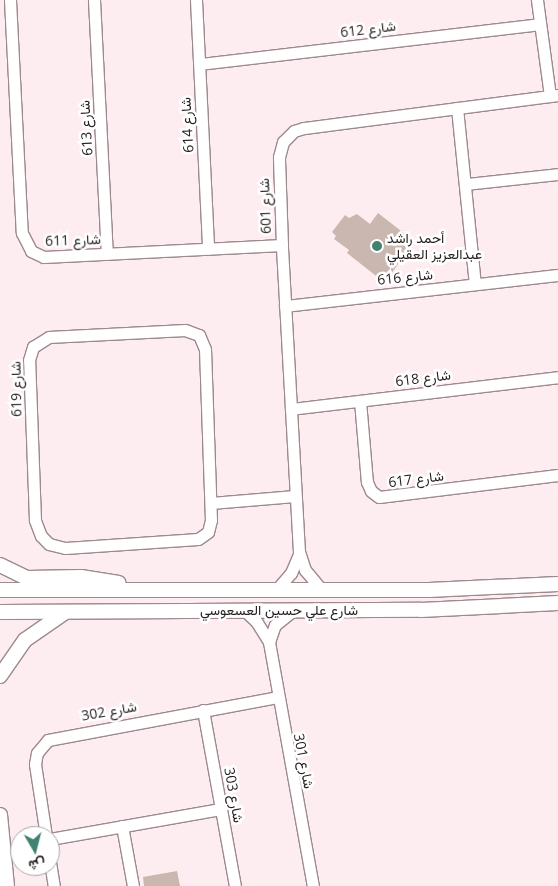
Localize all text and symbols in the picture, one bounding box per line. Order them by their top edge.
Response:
street label: شارع 612 [339,17,397,41]
street label: شارع 614 [177,97,197,153]
street label: شارع 613 [76,100,96,156]
street label: شارع 601 [256,178,274,234]
place label: أحمد راشد عبدالعزيز العقيلي [387,230,482,262]
street label: شارع 611 [45,231,101,249]
marker: أحمد راشد عبدالعزيز العقيلي [371,240,383,252]
street label: شارع 616 [376,266,434,288]
street label: شارع 619 [7,361,25,417]
street label: شارع 618 [394,366,452,390]
street label: شارع 617 [387,467,445,491]
street label: شارع علي حسين العسعوسي [200,602,358,618]
street label: شارع 302 [80,698,138,724]
street label: شارع 301 [290,732,318,790]
street label: شارع 303 [221,766,247,824]
north arrow [10,826,60,876]
text: ش [27,855,47,876]

